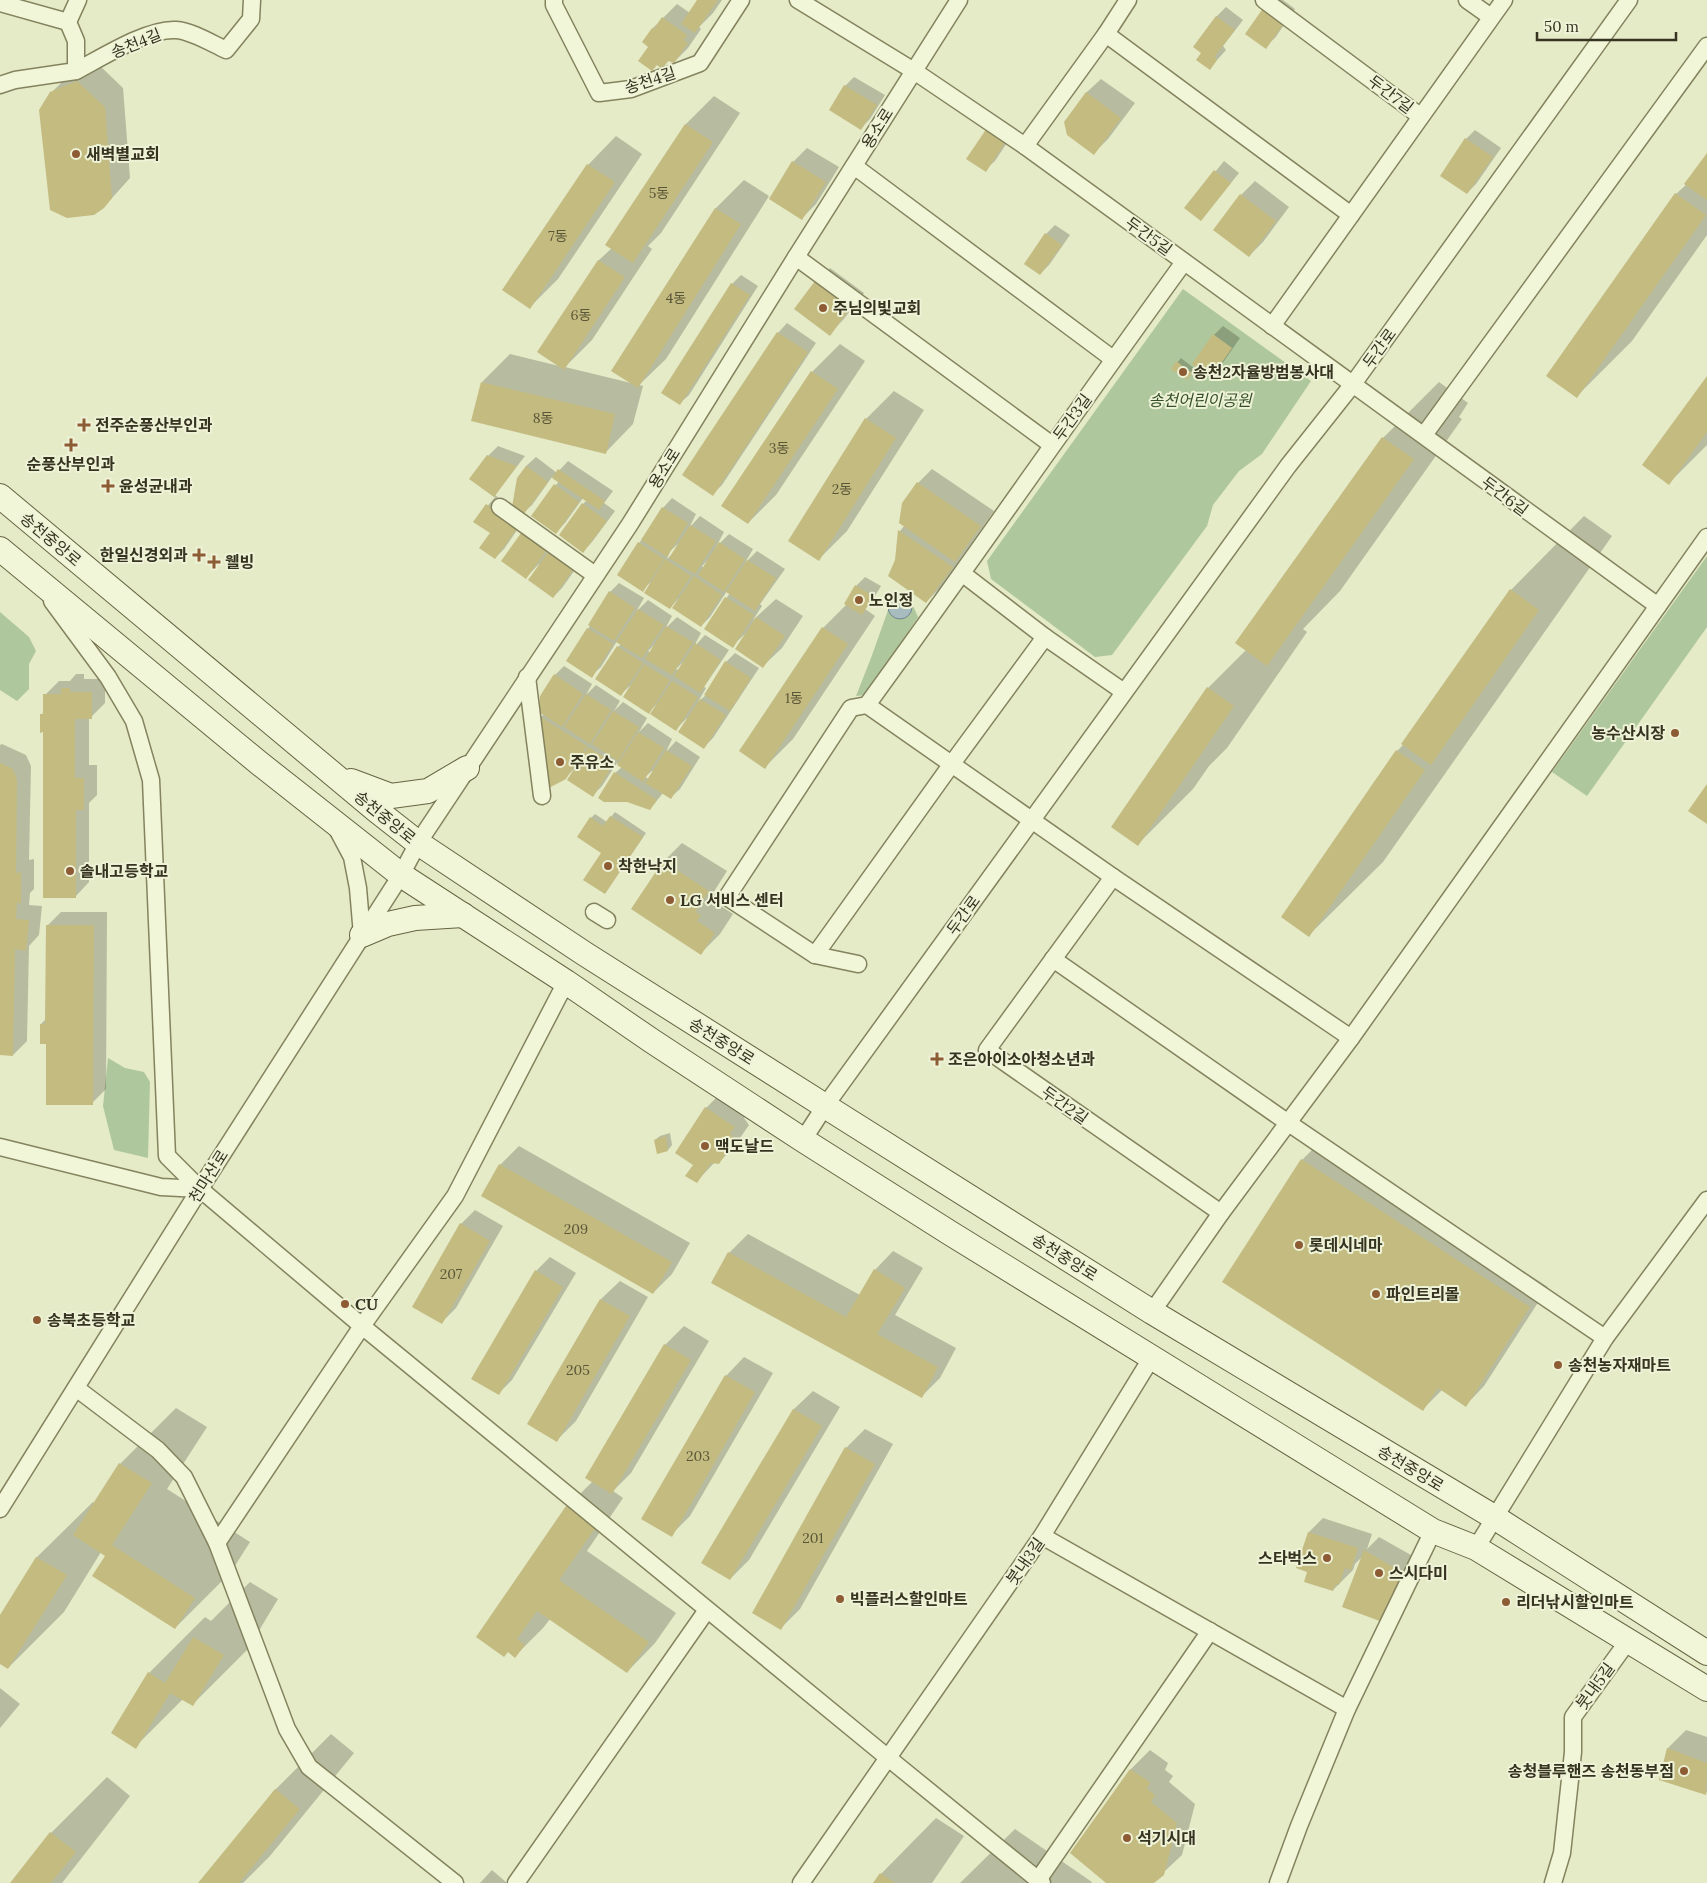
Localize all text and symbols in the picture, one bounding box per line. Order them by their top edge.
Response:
scale bar [1537,10,1676,42]
text: 50 m [1544,17,1579,36]
street label: 송천4길 [108,24,164,62]
street label: 송천4길 [622,62,678,98]
street label: 두간7길 [1364,71,1418,117]
street label: 용소로 [857,104,897,152]
place label: 새벽별교회 [86,144,160,164]
marker: 새벽별교회 [70,148,82,160]
house number: 5동 [649,184,669,202]
street label: 두간5길 [1122,212,1176,260]
house number: 7동 [548,227,568,245]
house number: 4동 [666,289,686,307]
place label: 주님의빛교회 [833,298,921,318]
marker: 주님의빛교회 [817,302,829,314]
house number: 6동 [571,306,592,324]
street label: 두간로 [1358,324,1400,372]
place label: 송천2자율방범봉사대 [1193,362,1334,382]
marker: 송천2자율방범봉사대 [1177,366,1189,378]
street label: 두간3길 [1048,390,1096,444]
park label: 송천어린이공원 [1148,390,1253,410]
house number: 8동 [533,409,553,427]
place label: 전주순풍산부인과 [95,415,213,435]
marker: 전주순풍산부인과 [77,418,91,432]
marker: 순풍산부인과 [64,438,78,452]
house number: 3동 [769,439,789,457]
street label: 용소로 [644,444,684,492]
place label: 순풍산부인과 [27,454,115,474]
street label: 두간6길 [1478,472,1532,520]
place label: 윤성균내과 [119,476,193,496]
marker: 윤성균내과 [101,479,115,493]
house number: 2동 [832,480,852,498]
street label: 송천중앙로 [16,508,86,570]
place label: 한일신경외과 [100,545,188,565]
marker: 한일신경외과 [192,548,206,562]
place label: 웰빙 [225,552,254,572]
marker: 웰빙 [207,555,221,569]
place label: 노인정 [869,590,913,610]
marker: 노인정 [853,594,865,606]
house number: 1동 [785,689,803,707]
place label: 농수산시장 [1591,723,1665,743]
marker: 농수산시장 [1669,727,1681,739]
place label: 주유소 [570,752,614,772]
marker: 주유소 [554,756,566,768]
street label: 송천중앙로 [350,786,420,848]
place label: 착한낙지 [618,856,677,876]
marker: 착한낙지 [602,860,614,872]
place label: 솔내고등학교 [80,861,169,881]
marker: 솔내고등학교 [64,865,76,877]
place label: LG 서비스 센터 [680,890,784,910]
street label: 두간로 [942,891,984,939]
marker: LG 서비스 센터 [664,894,676,906]
street label: 송천중앙로 [685,1013,759,1069]
place label: 조은아이소아청소년과 [948,1049,1095,1069]
marker: 조은아이소아청소년과 [930,1052,944,1066]
street label: 두간2길 [1038,1082,1092,1128]
place label: 맥도날드 [715,1136,774,1156]
marker: 맥도날드 [699,1140,711,1152]
street label: 천마산로 [184,1146,232,1206]
house number: 209 [564,1220,588,1238]
street label: 송천중앙로 [1028,1229,1102,1285]
place label: 롯데시네마 [1309,1235,1383,1255]
marker: 롯데시네마 [1293,1239,1305,1251]
house number: 207 [440,1265,463,1283]
place label: 파인트리몰 [1386,1284,1460,1304]
marker: 파인트리몰 [1370,1288,1382,1300]
place label: CU [355,1294,378,1314]
marker: CU [339,1298,351,1310]
place label: 송북초등학교 [47,1310,136,1330]
marker: 송북초등학교 [31,1314,43,1326]
place label: 송천농자재마트 [1568,1355,1671,1375]
marker: 송천농자재마트 [1552,1359,1564,1371]
house number: 205 [566,1361,590,1379]
street label: 송천중앙로 [1374,1440,1448,1496]
house number: 203 [686,1447,710,1465]
house number: 201 [802,1529,824,1547]
street label: 붓내3길 [1002,1534,1048,1588]
place label: 스타벅스 [1258,1548,1317,1568]
marker: 스타벅스 [1321,1552,1333,1564]
place label: 스시다미 [1389,1563,1448,1583]
marker: 스시다미 [1373,1567,1385,1579]
place label: 빅플러스할인마트 [850,1589,968,1609]
place label: 리더낚시할인마트 [1516,1592,1634,1612]
marker: 빅플러스할인마트 [834,1593,846,1605]
marker: 리더낚시할인마트 [1500,1596,1512,1608]
street label: 붓내5길 [1571,1659,1619,1713]
place label: 송청블루핸즈 송천동부점 [1508,1761,1674,1781]
marker: 송청블루핸즈 송천동부점 [1678,1765,1690,1777]
place label: 석기시대 [1137,1828,1196,1848]
marker: 석기시대 [1121,1832,1133,1844]

